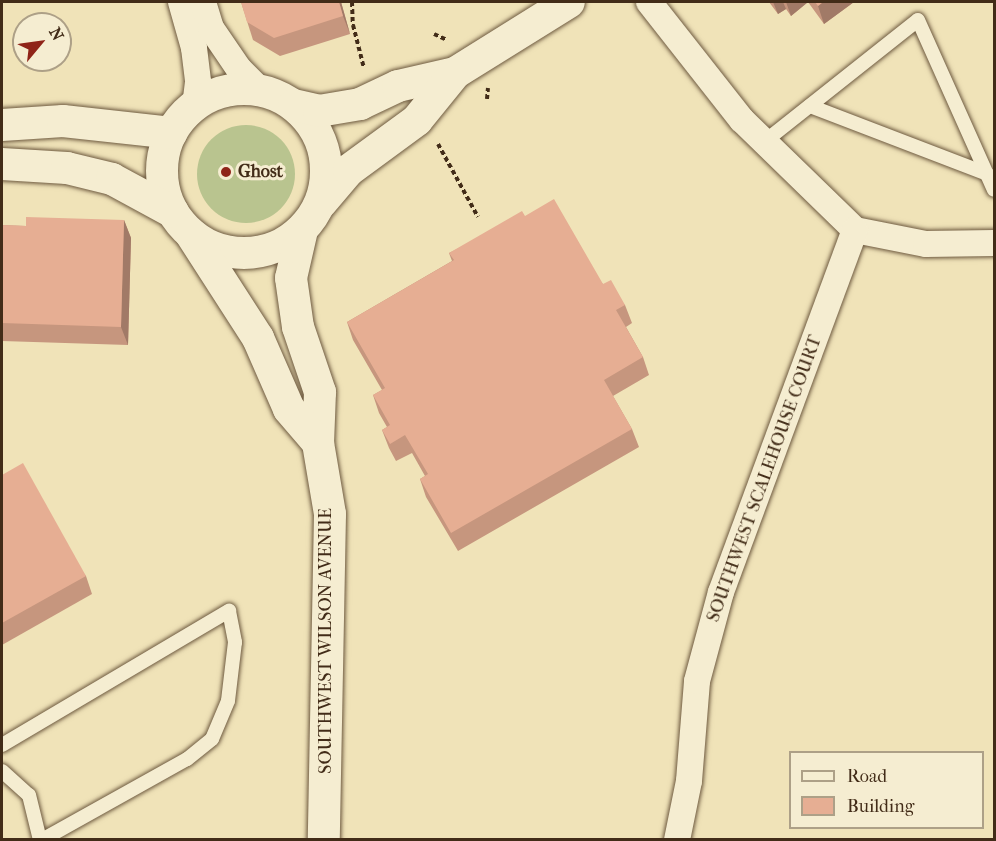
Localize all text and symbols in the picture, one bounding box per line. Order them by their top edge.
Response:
north arrow [12,12,72,72]
text: N [45,24,68,44]
place label: Ghost [238,161,283,183]
marker: Ghost [219,165,233,179]
street label: SOUTHWEST SCALEHOUSE COURT [703,333,827,625]
street label: SOUTHWEST WILSON AVENUE [315,508,337,774]
legend [789,751,984,829]
text: Road [847,766,887,787]
text: Building [847,796,914,817]

